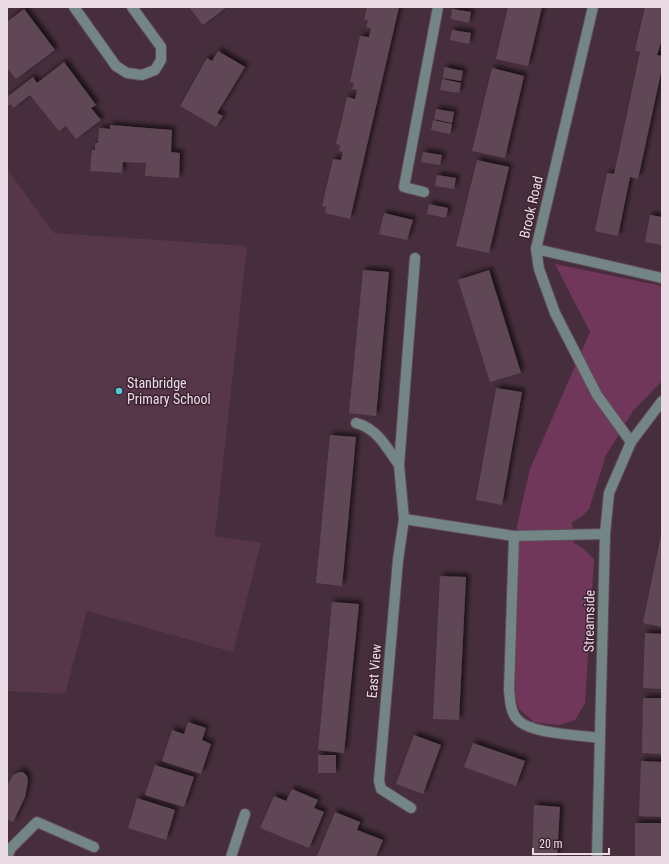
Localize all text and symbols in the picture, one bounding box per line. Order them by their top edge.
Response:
street label: Brook Road [516,174,546,240]
place label: Stanbridge Primary School [127,375,211,407]
marker: Stanbridge Primary School [114,386,124,396]
street label: Streamside [580,589,598,652]
street label: East View [364,643,384,699]
scale bar [533,830,609,856]
text: 20 m [539,837,563,851]

